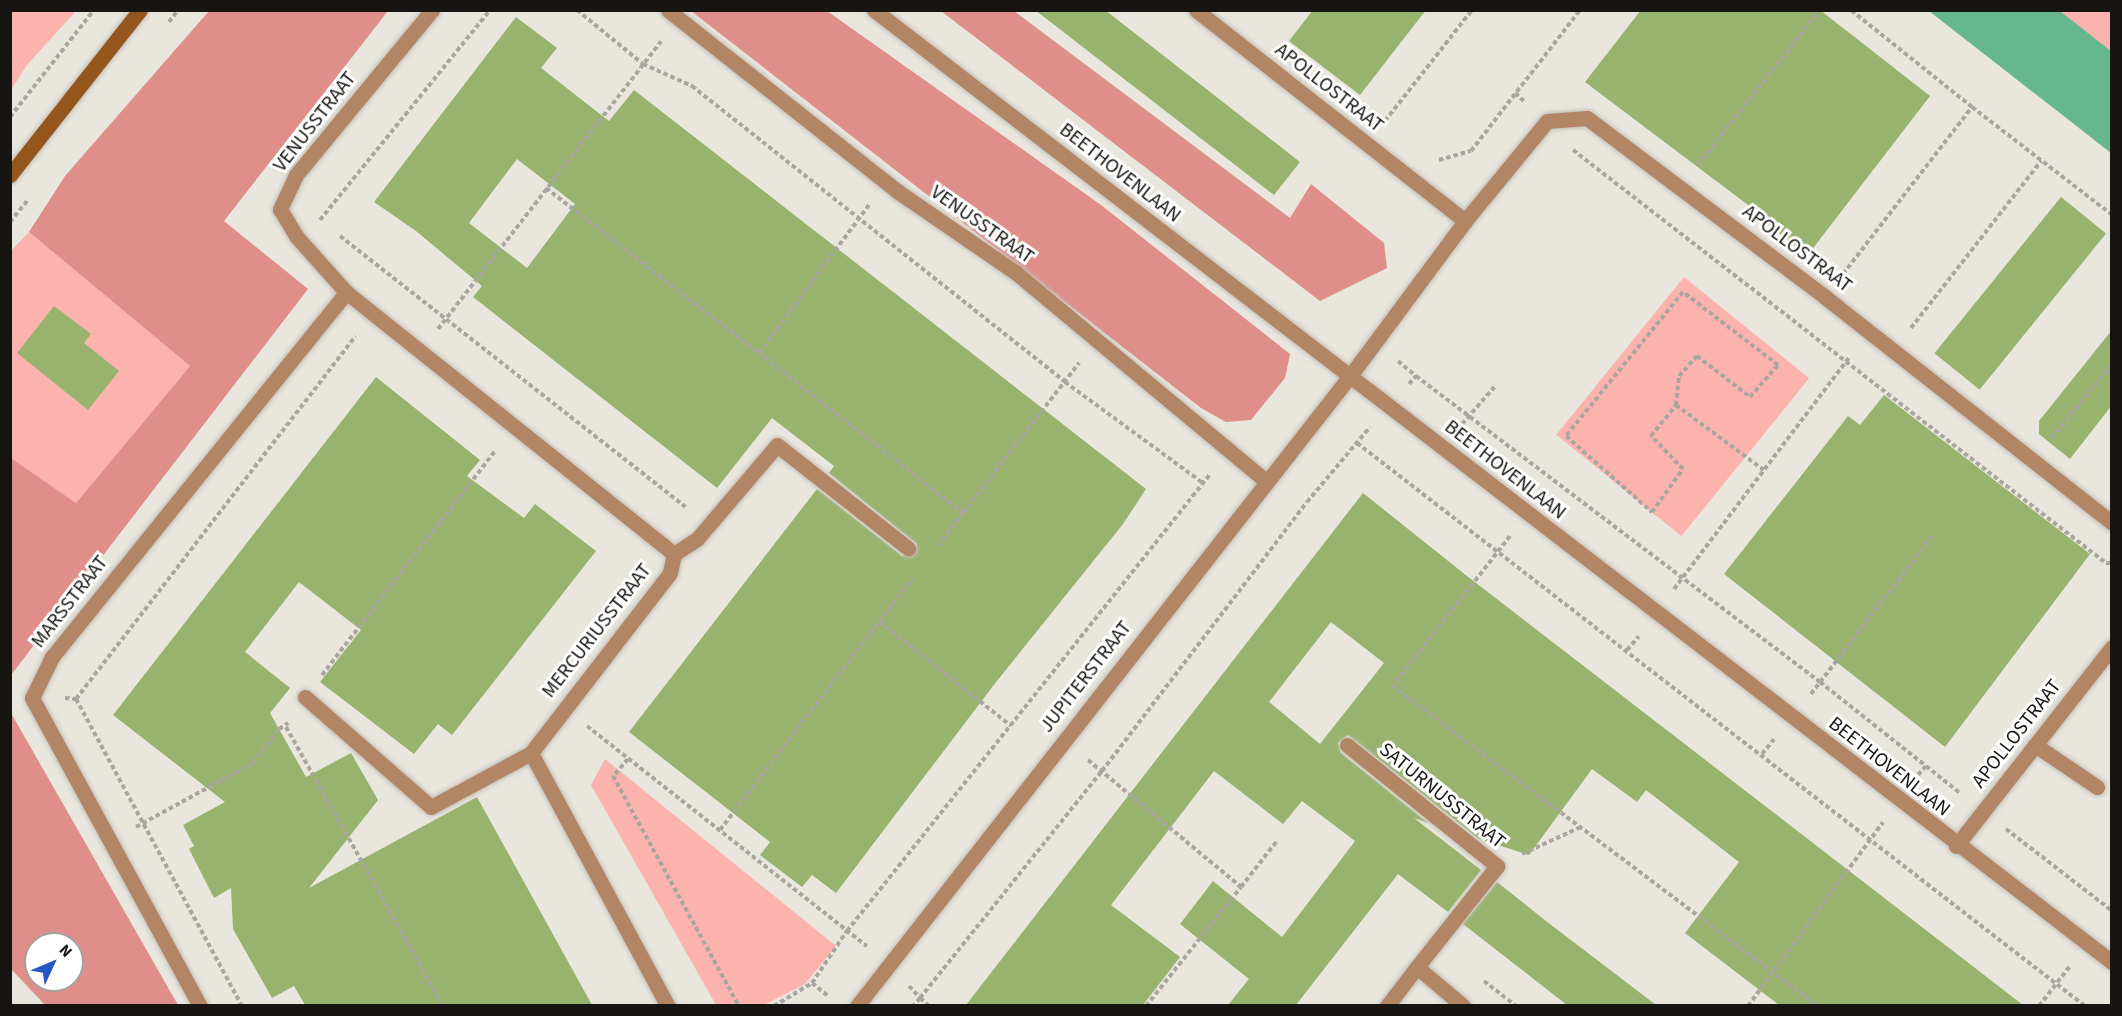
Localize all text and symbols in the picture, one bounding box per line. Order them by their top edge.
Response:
street label: APOLLOSTRAAT [1270,38,1388,138]
street label: VENUSSTRAAT [268,67,362,177]
street label: BEETHOVENLAAN [1054,118,1186,228]
street label: VENUSSTRAAT [926,181,1038,269]
street label: APOLLOSTRAAT [1737,200,1857,298]
street label: BEETHOVENLAAN [1439,415,1571,525]
street label: MARSSTRAAT [27,551,113,653]
street label: MERCURIUSSTRAAT [537,559,657,703]
street label: JUPITERSTRAAT [1035,616,1137,738]
street label: APOLLOSTRAAT [1967,675,2067,793]
street label: BEETHOVENLAAN [1823,712,1955,822]
street label: SATURNUSSTRAAT [1374,738,1510,854]
north arrow [24,932,84,992]
text: N [54,939,77,962]

